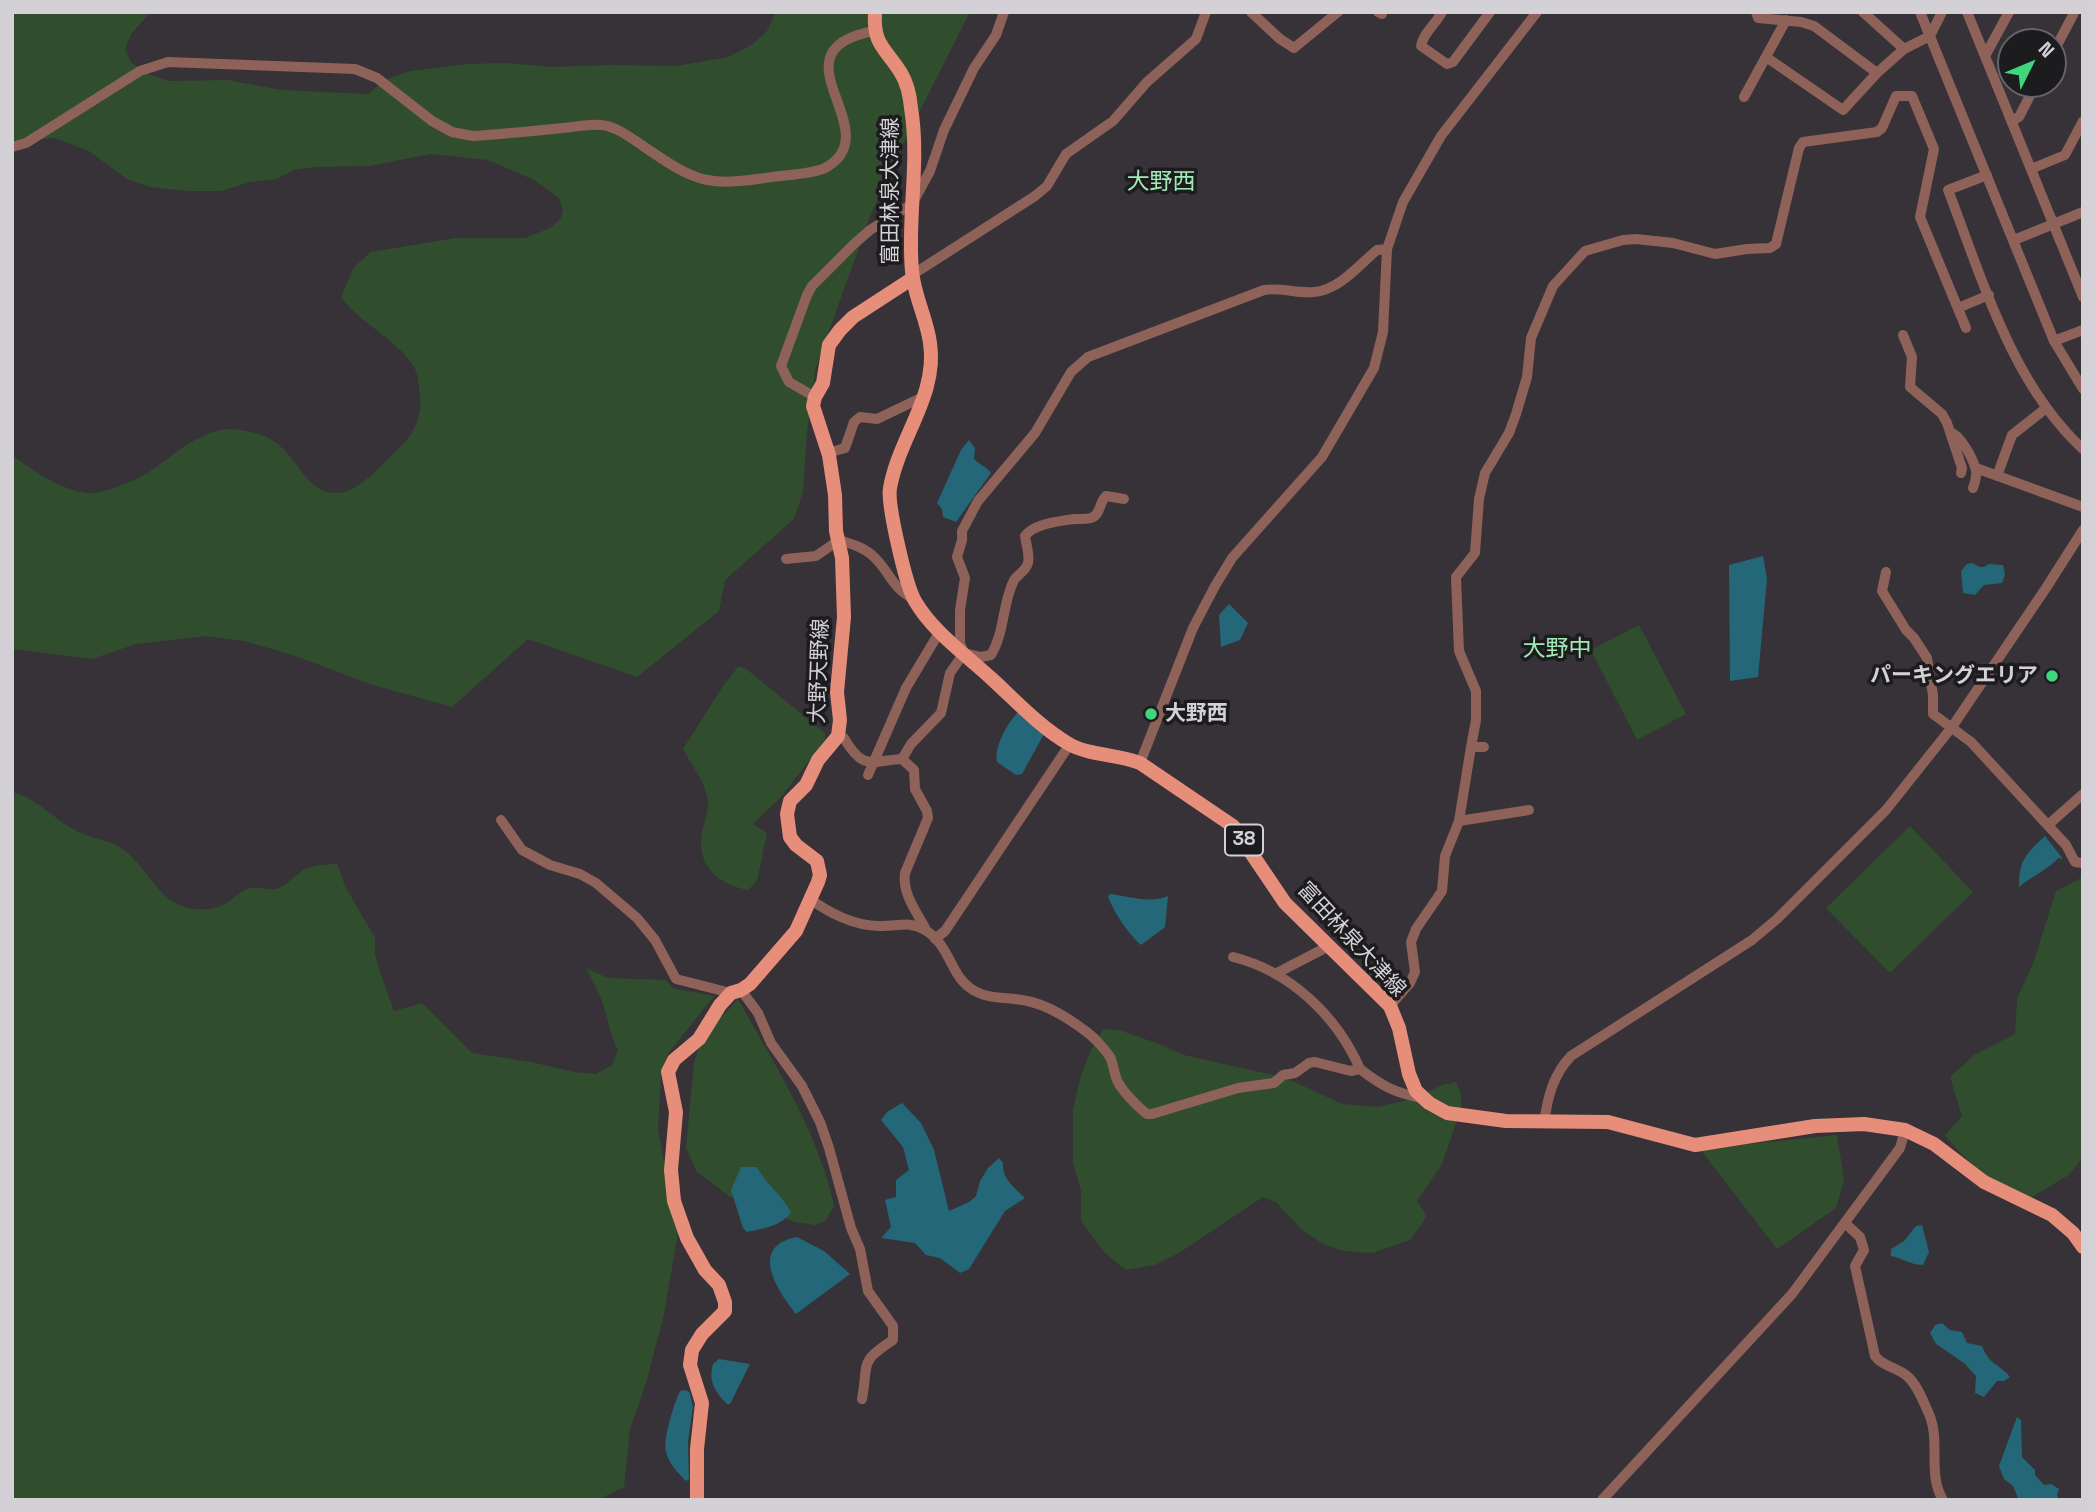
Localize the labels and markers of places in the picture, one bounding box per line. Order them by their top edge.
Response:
place label: パーキングエリア [1870,663,2038,689]
marker: パーキングエリア [2044,668,2060,684]
place label: 大野西 [1165,701,1228,727]
marker: 大野西 [1143,706,1159,722]

